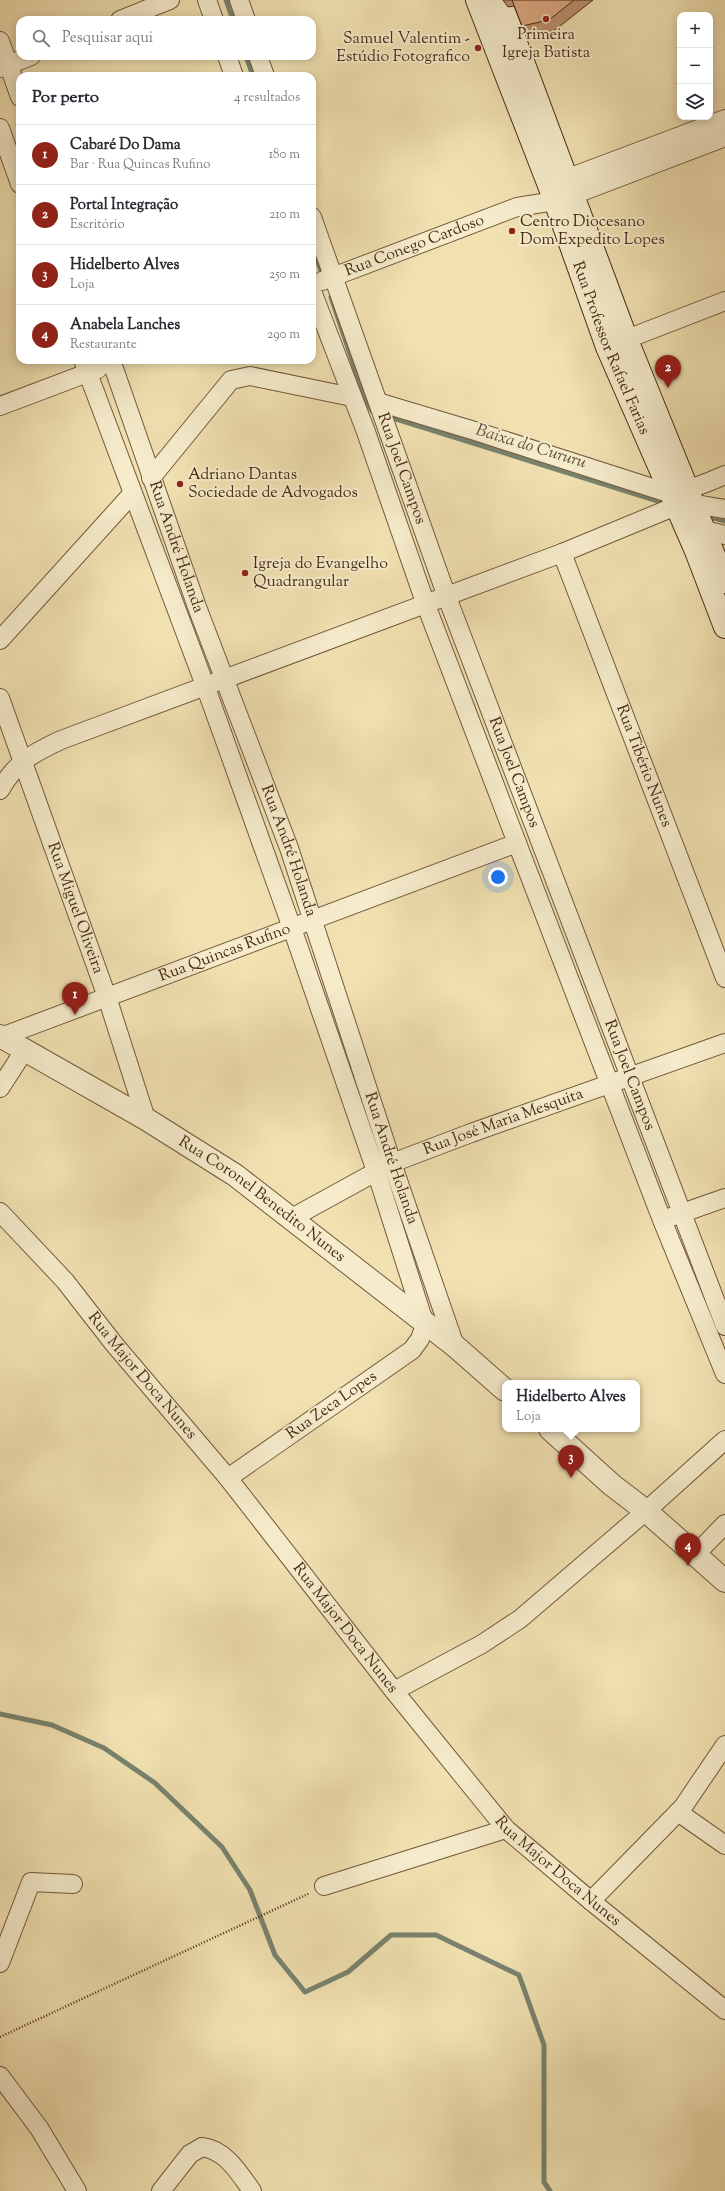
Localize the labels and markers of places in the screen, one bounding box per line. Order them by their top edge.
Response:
marker: Primeira Igreja Batista [541,14,551,24]
place label: Primeira Igreja Batista [502,24,591,65]
place label: Samuel Valentim - Estúdio Fotografico [336,28,470,69]
marker: Samuel Valentim - Estúdio Fotografico [473,43,483,53]
place label: Centro Diocesano Dom Expedito Lopes [520,211,665,252]
marker: Centro Diocesano Dom Expedito Lopes [507,226,517,236]
pin: 2 [655,355,681,388]
place label: Adriano Dantas Sociedade de Advogados [188,464,358,505]
marker: Adriano Dantas Sociedade de Advogados [175,479,185,489]
place label: Igreja do Evangelho Quadrangular [253,553,388,594]
marker: Igreja do Evangelho Quadrangular [240,568,250,578]
pin: 1 [62,982,88,1015]
pin: 3 [558,1445,584,1478]
pin: 4 [675,1533,701,1566]

